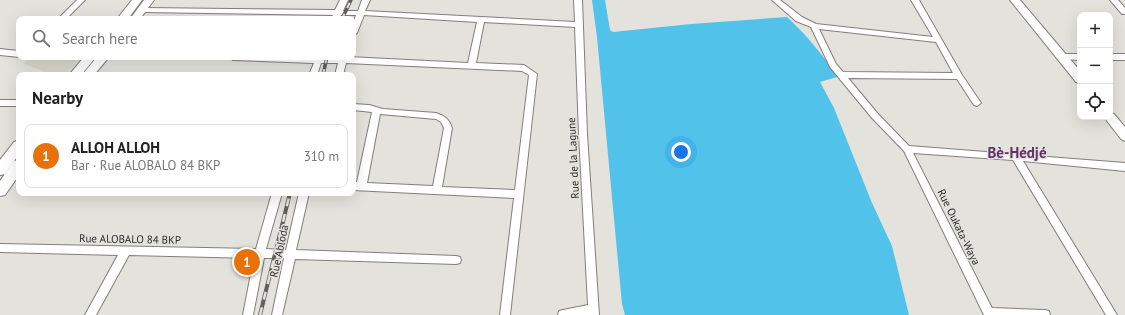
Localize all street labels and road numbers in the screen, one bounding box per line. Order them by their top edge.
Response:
street label: Rue de la Lagune [564,117,582,199]
street label: Rue Oukata-Waya [935,187,983,267]
street label: Rue Abloda [267,223,291,279]
street label: Rue ALOBALO 84 BKP [79,231,181,247]

